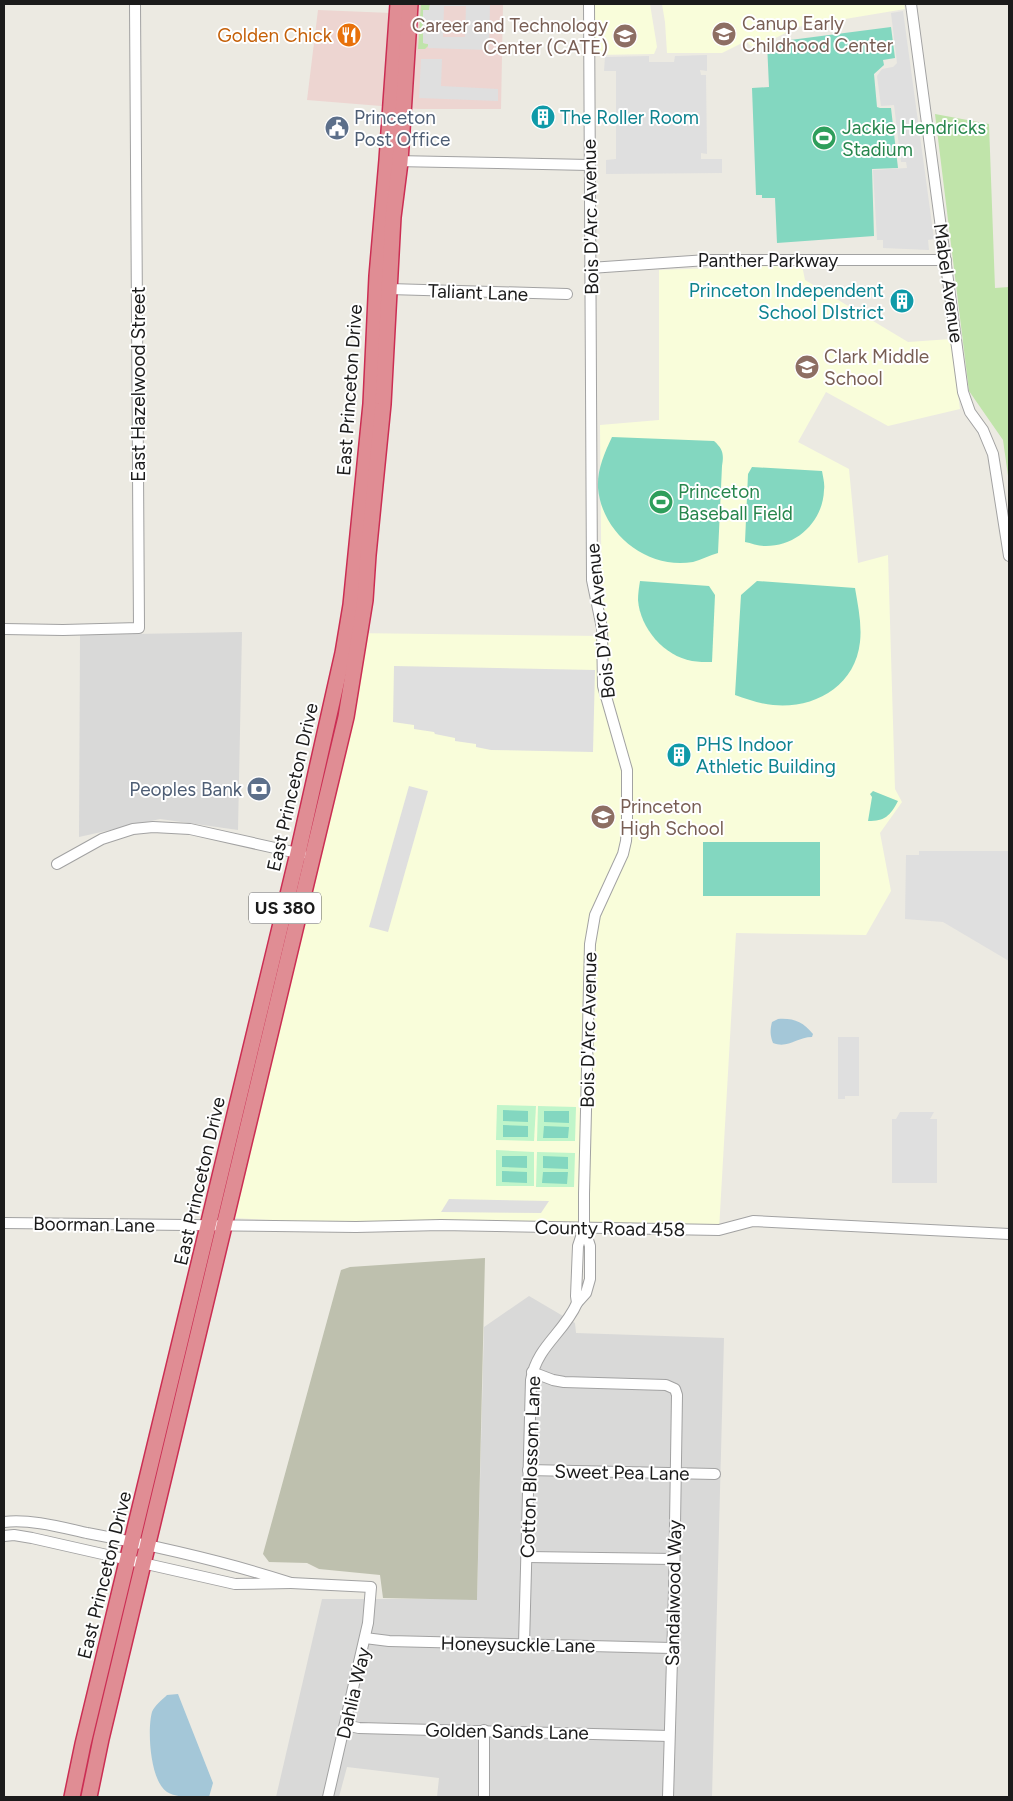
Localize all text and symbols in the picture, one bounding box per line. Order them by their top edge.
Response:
place label: Canup Early Childhood Center [742,12,894,57]
place label: Career and Technology Center (CATE) [412,14,608,59]
school or university icon: Canup Early Childhood Center [711,21,737,47]
restaurant icon: Golden Chick [336,22,362,48]
school or university icon: Career and Technology Center (CATE) [612,23,638,49]
place label: Golden Chick [217,24,333,47]
building icon: The Roller Room [530,104,556,130]
place label: Princeton Post Office [354,106,450,151]
place label: The Roller Room [560,106,699,129]
public building icon: Princeton Post Office [324,115,350,141]
place label: Jackie Hendricks Stadium [842,116,986,161]
sports icon: Jackie Hendricks Stadium [811,125,837,151]
street label: Bois D'Arc Avenue [578,139,603,295]
street label: Mabel Avenue [929,222,968,344]
street label: Panther Parkway [698,249,838,272]
street label: Taliant Lane [427,279,529,306]
place label: Princeton Independent School DIstrict [689,279,884,324]
street label: East Hazelwood Street [127,286,150,482]
building icon: Princeton Independent School DIstrict [889,288,915,314]
street label: East Princeton Drive [332,303,367,477]
place label: Clark Middle School [824,345,929,390]
school or university icon: Clark Middle School [794,354,820,380]
place label: Princeton Baseball Field [678,480,793,525]
sports icon: Princeton Baseball Field [648,489,674,515]
street label: Bois D'Arc Avenue [581,542,620,700]
street label: East Princeton Drive [262,701,323,874]
place label: PHS Indoor Athletic Building [696,733,836,778]
building icon: PHS Indoor Athletic Building [666,742,692,768]
bank icon: Peoples Bank [246,776,272,802]
place label: Peoples Bank [129,778,243,801]
place label: Princeton High School [620,795,724,840]
school or university icon: Princeton High School [590,804,616,830]
road number: US 380 [249,892,321,924]
street label: Bois D'Arc Avenue [576,952,601,1108]
street label: East Princeton Drive [169,1095,230,1268]
street label: Boorman Lane [33,1212,155,1237]
street label: County Road 458 [534,1216,685,1241]
street label: Cotton Blossom Lane [516,1376,545,1559]
street label: Sweet Pea Lane [554,1460,690,1485]
street label: East Princeton Drive [73,1489,136,1661]
street label: Sandalwood Way [661,1520,686,1666]
street label: Honeysuckle Lane [440,1632,596,1657]
street label: Dahlia Way [332,1645,375,1741]
street label: Golden Sands Lane [425,1719,589,1744]

